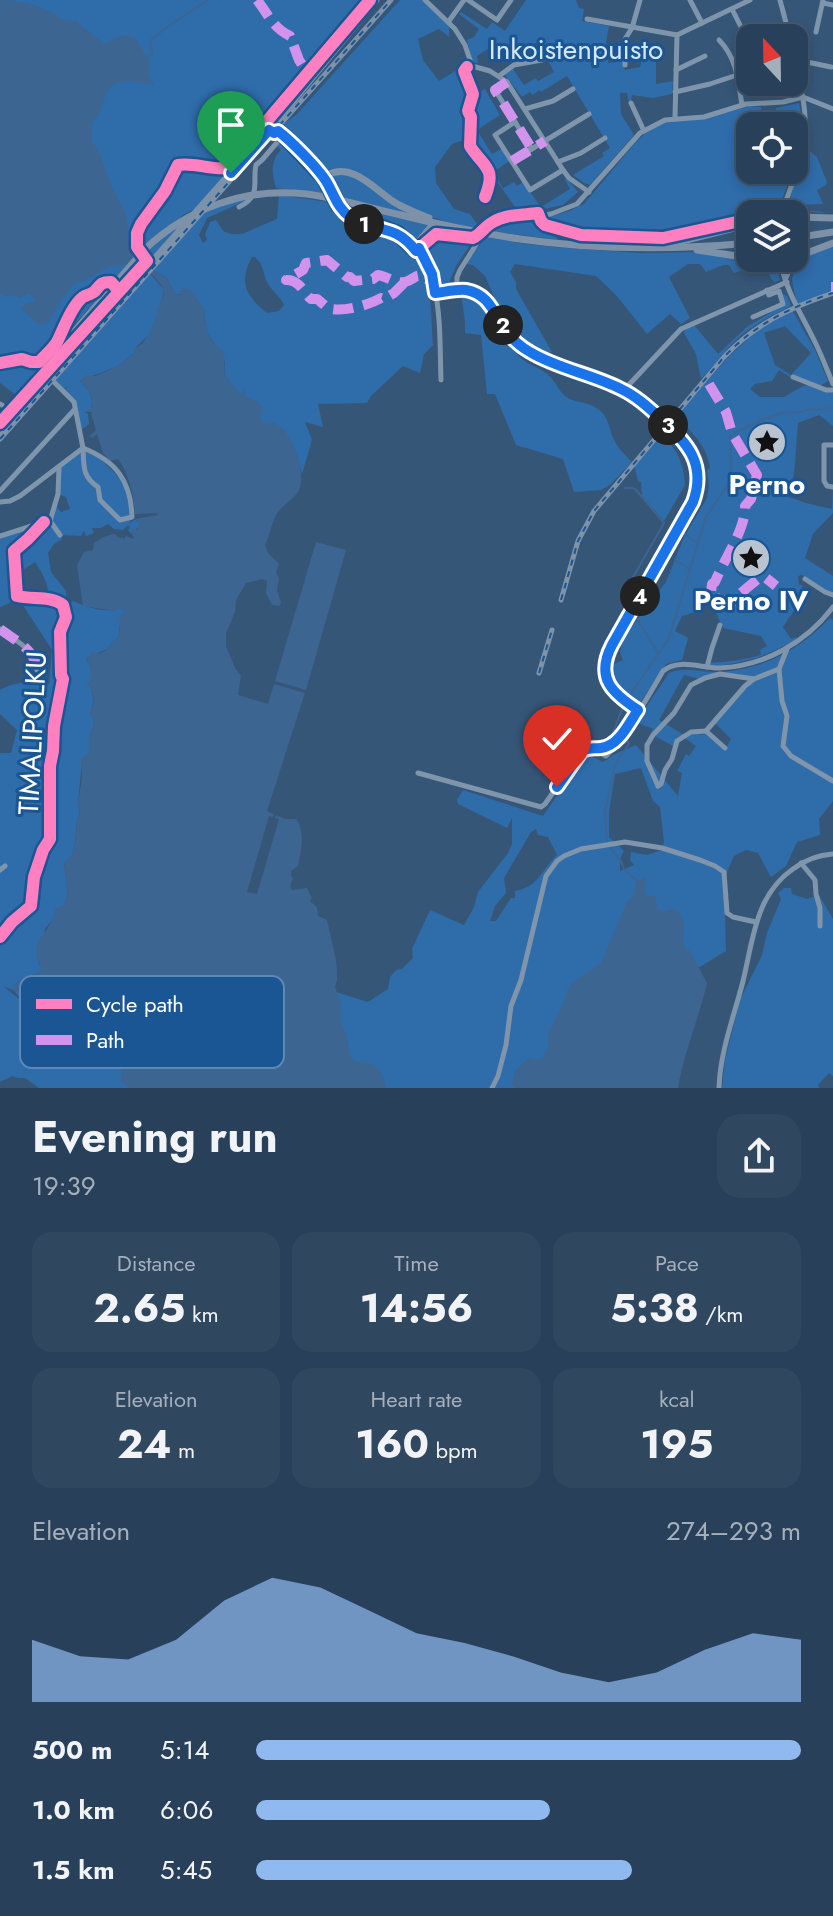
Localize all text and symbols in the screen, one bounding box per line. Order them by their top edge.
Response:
north arrow [736,24,808,96]
map controls [736,24,808,272]
park label: Inkoistenpuisto [489,29,663,70]
pin [197,91,265,173]
icon: arrive [209,103,253,147]
button: locate [736,112,808,184]
button: layers [736,200,808,272]
pin: 1 [344,204,384,244]
text: 1 [358,208,370,240]
pin: 2 [483,305,523,345]
text: 2 [496,309,510,341]
pin: 3 [648,405,688,445]
text: 3 [661,409,675,441]
place icon: Perno [746,421,788,463]
place label: Perno [729,464,805,505]
place icon: Perno IV [730,537,772,579]
pin: 4 [620,576,660,616]
text: 4 [632,580,648,612]
place label: Perno IV [694,580,809,621]
street label: TIMALIPOLKU [8,650,57,816]
pin [523,705,591,787]
icon: check [535,717,579,761]
legend [20,976,284,1068]
text: Cycle path [86,988,184,1020]
text: Path [86,1024,125,1056]
text: Evening run [32,1105,278,1169]
button: share [717,1114,801,1198]
text: 19:39 [32,1167,96,1205]
text: Distance [117,1247,196,1279]
text: Time [394,1247,439,1279]
text: Pace [655,1247,699,1279]
text: 2.65 [94,1279,185,1337]
text: 14:56 [360,1279,473,1337]
text: 5:38 [610,1279,699,1337]
text: km [185,1298,219,1330]
text: /km [699,1298,744,1330]
text: Elevation [115,1383,198,1415]
text: Heart rate [371,1383,462,1415]
text: kcal [659,1383,695,1415]
text: 24 [117,1415,171,1473]
text: 160 [355,1415,429,1473]
text: 195 [640,1415,713,1473]
text: m [171,1434,195,1466]
text: bpm [429,1434,478,1466]
text: Elevation [32,1512,130,1550]
text: 274–293 m [666,1512,801,1550]
text: 500 m [32,1731,112,1769]
text: 5:14 [160,1731,209,1769]
text: 1.0 km [32,1791,115,1829]
text: 6:06 [160,1791,213,1829]
text: 1.5 km [32,1851,115,1889]
text: 5:45 [160,1851,212,1889]

